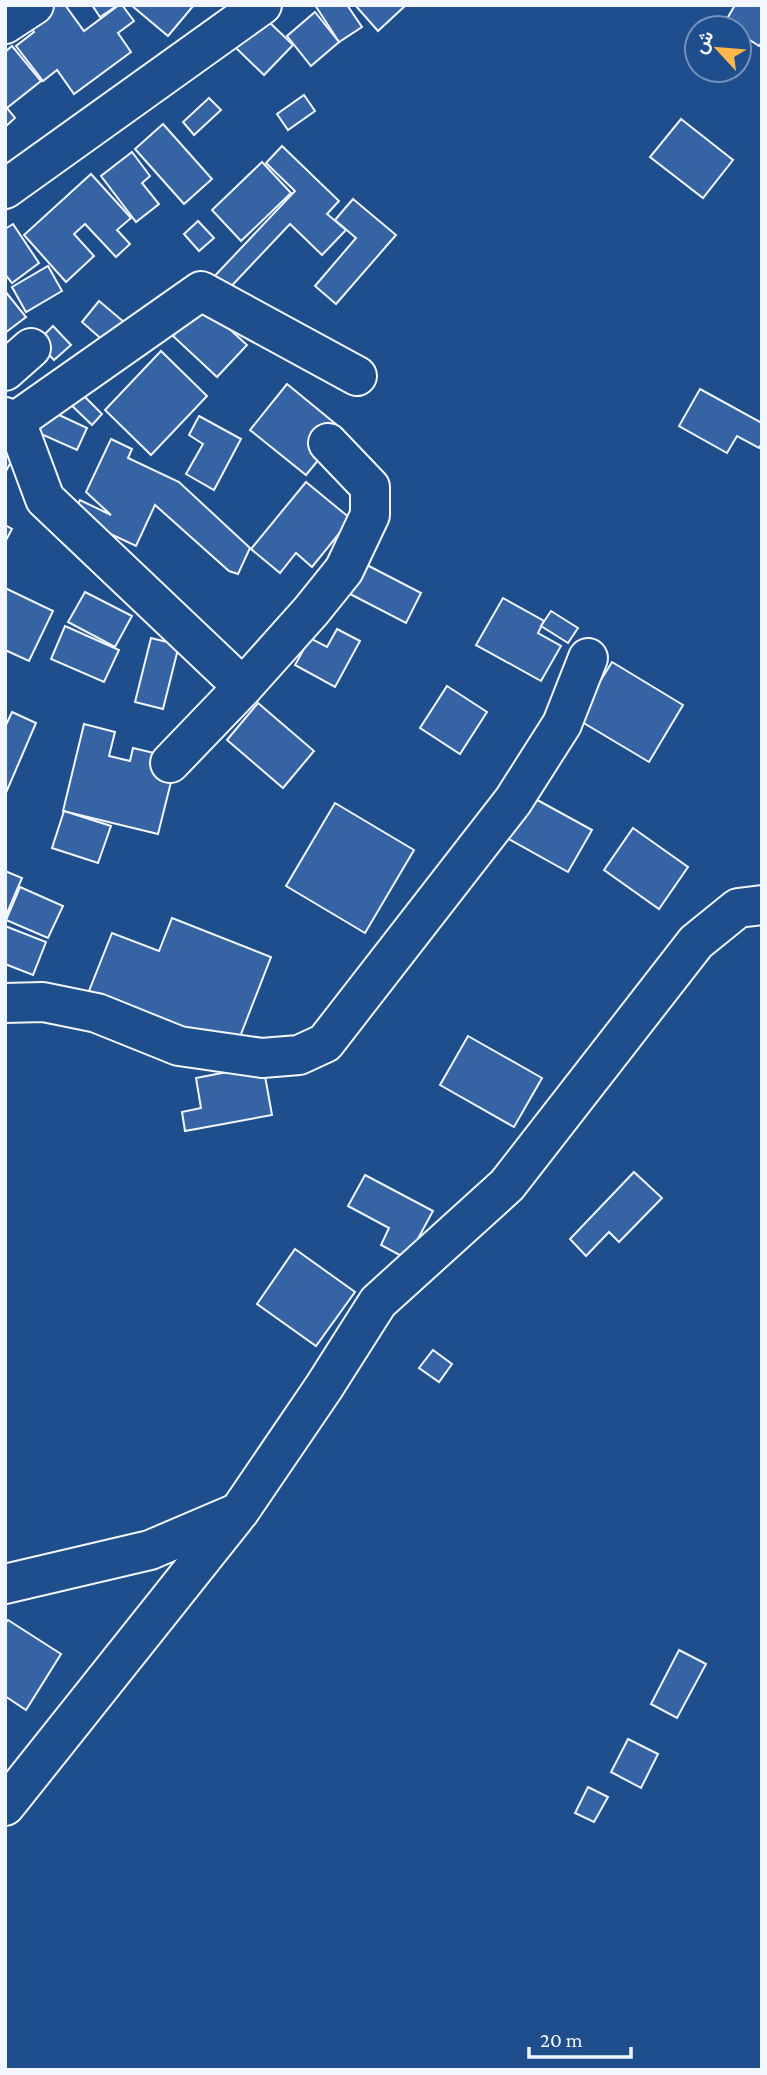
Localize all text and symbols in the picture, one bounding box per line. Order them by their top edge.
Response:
north arrow [683,14,753,84]
text: ش [689,27,719,57]
scale bar [529,2016,630,2060]
text: 20 m [540,2028,583,2052]

